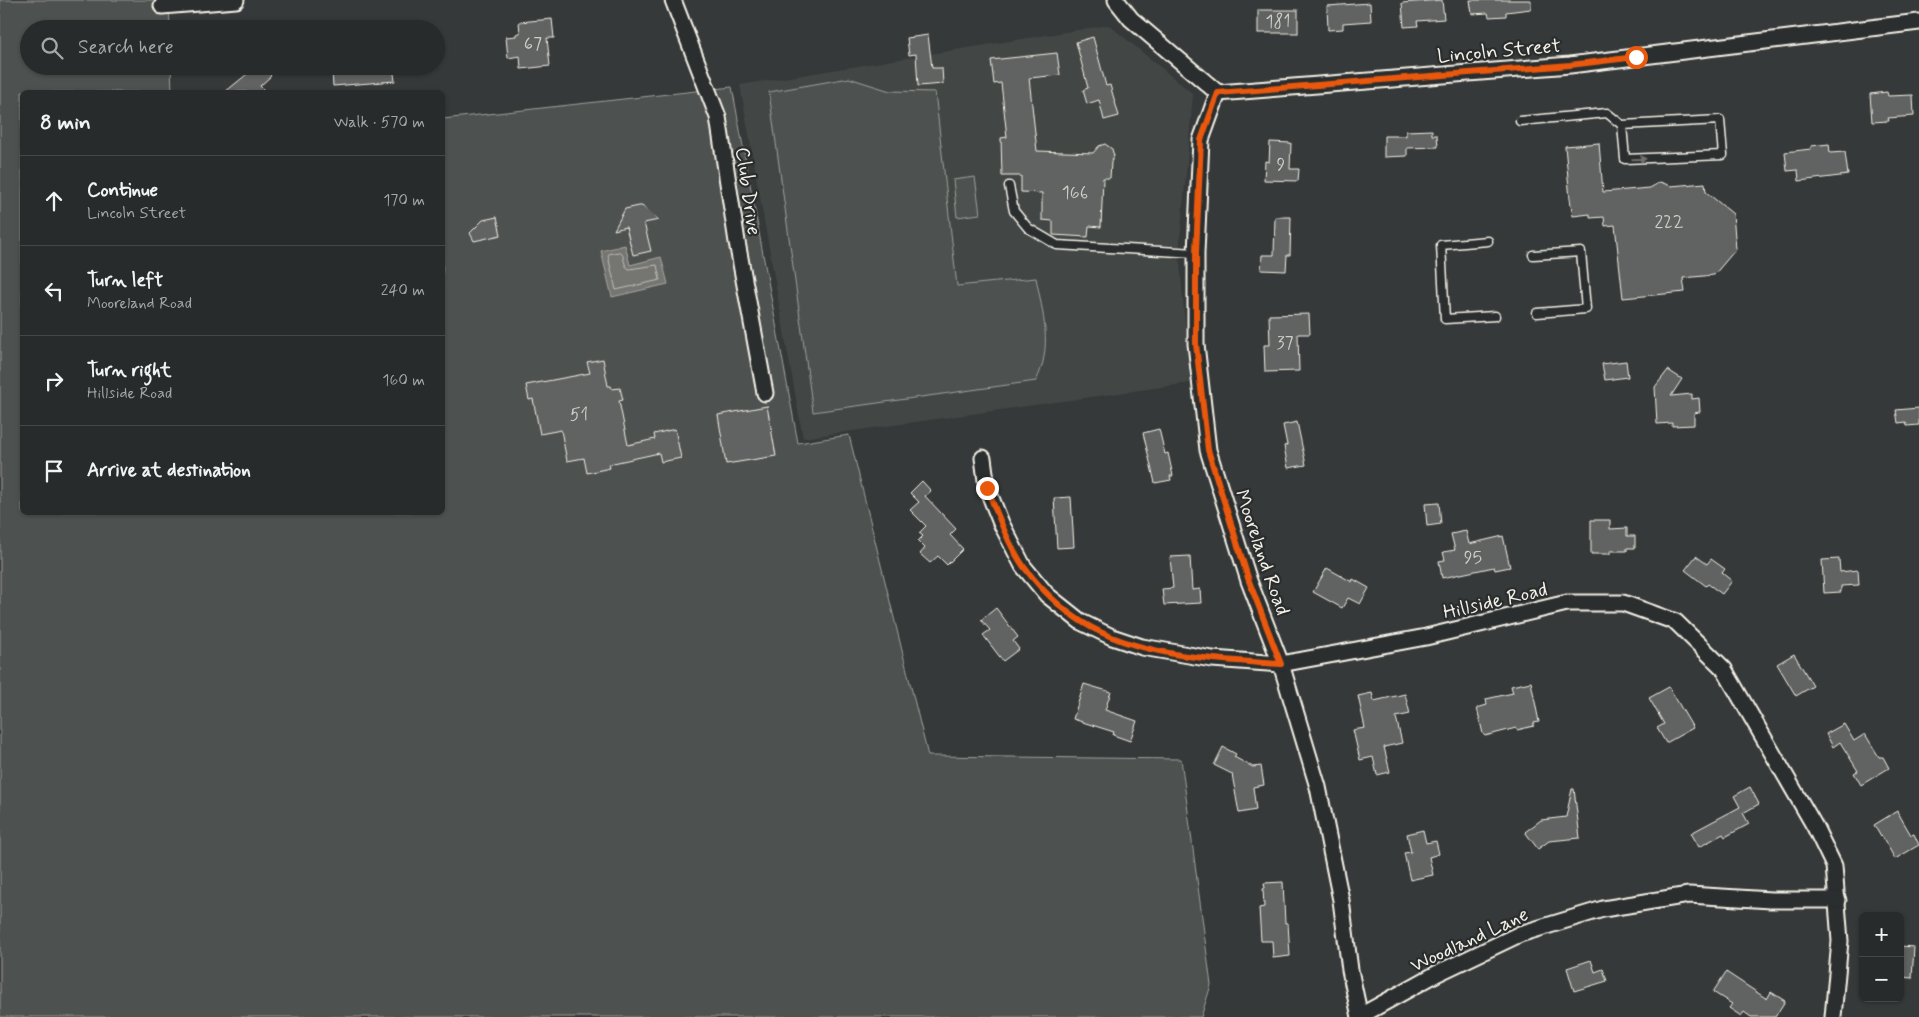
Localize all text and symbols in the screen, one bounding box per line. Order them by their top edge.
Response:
house number: 181 [1266,10,1290,34]
search box [20,20,445,75]
house number: 67 [524,32,542,56]
street label: Lincoln Street [1436,33,1562,70]
icon: search [38,34,66,62]
text: Search here [78,35,174,60]
route start [1625,46,1648,69]
text: 8 min [40,109,91,137]
text: Walk · 570 m [334,112,425,133]
street label: Club Drive [728,145,767,237]
house number: 9 [1277,153,1286,177]
one-way arrow [1632,154,1648,162]
text: Continue [87,178,158,203]
house number: 166 [1062,181,1088,205]
icon: ahead [40,187,68,215]
text: 170 m [383,190,425,211]
text: Lincoln Street [87,203,186,224]
house number: 222 [1654,210,1684,234]
text: Turn left [87,268,163,293]
icon: left [40,277,68,305]
text: 240 m [381,280,425,301]
text: Mooreland Road [87,293,192,314]
house number: 37 [1276,331,1294,355]
text: Turn right [87,358,171,383]
icon: right [40,367,68,395]
text: 160 m [382,370,425,391]
text: Hillside Road [87,383,172,404]
house number: 51 [570,403,588,427]
icon: arrive [40,457,68,485]
text: Arrive at destination [87,458,251,483]
route end [976,477,999,500]
street label: Mooreland Road [1227,486,1296,619]
house number: 95 [1464,546,1482,570]
street label: Hillside Road [1440,576,1550,627]
street label: Woodland Lane [1406,901,1533,979]
map controls [1859,912,1904,1002]
button: + [1859,912,1904,957]
button: − [1859,957,1904,1002]

